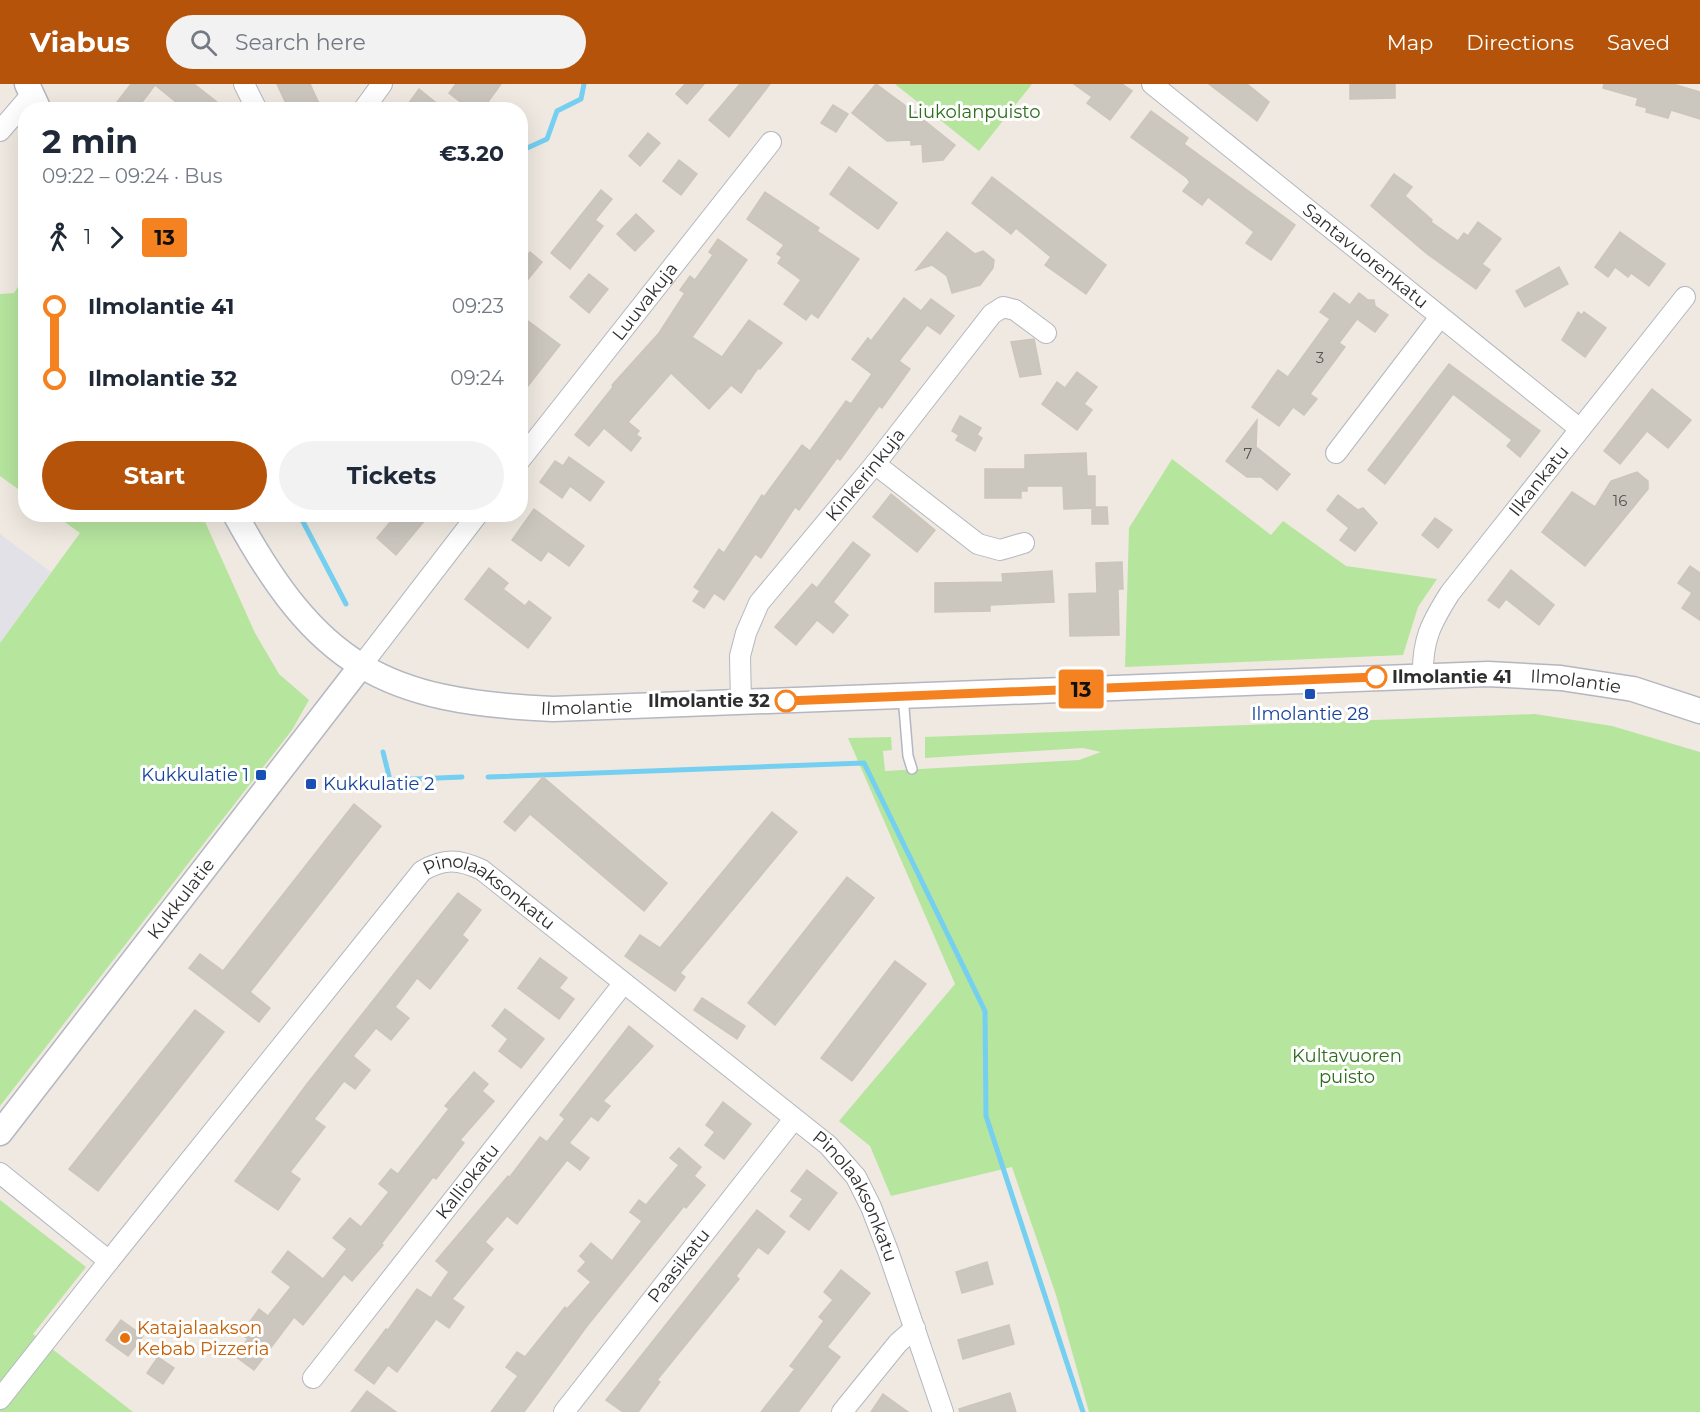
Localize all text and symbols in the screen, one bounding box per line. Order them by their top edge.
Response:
search box [166,15,586,69]
text: Viabus [30,25,130,59]
icon: search [187,26,220,59]
text: Search here [235,29,366,56]
text: Map [1387,30,1433,55]
text: Directions [1466,30,1574,55]
text: Saved [1607,30,1670,55]
park label: Liukolanpuisto [907,101,1041,123]
text: 2 min [42,121,138,161]
text: €3.20 [439,140,504,167]
text: 09:22 – 09:24 · Bus [42,164,222,188]
street label: Santavuorenkatu [1298,199,1433,313]
icon: walk [42,221,75,254]
icon: forward [100,221,133,254]
text: 1 [84,225,91,249]
text: 13 [154,225,175,250]
street label: Luuvakuja [608,258,683,345]
text: Ilmolantie 41 [88,293,234,320]
text: 09:23 [452,294,504,318]
house number: 3 [1316,348,1324,367]
text: Ilmolantie 32 [88,365,237,392]
text: 09:24 [450,366,504,390]
street label: Kinkerinkuja [821,424,910,526]
button: Start [42,441,267,510]
button: Tickets [279,441,504,510]
street label: Ilkankatu [1504,441,1574,521]
house number: 7 [1244,444,1253,463]
house number: 16 [1613,491,1627,510]
street label: Ilmolantie [1530,665,1623,698]
marker: Ilmolantie 41 [1365,666,1387,688]
place label: Ilmolantie 41 [1392,666,1512,688]
line badge: 13 [1054,670,1108,708]
text: 13 [1071,677,1091,702]
marker: Ilmolantie 28 [1303,687,1317,701]
place label: Ilmolantie 32 [648,690,770,712]
marker: Ilmolantie 32 [775,690,797,712]
street label: Ilmolantie [540,695,633,720]
place label: Ilmolantie 28 [1251,703,1369,725]
place label: Kukkulatie 1 [141,764,249,786]
marker: Kukkulatie 1 [254,768,268,782]
place label: Kukkulatie 2 [323,773,434,795]
marker: Kukkulatie 2 [304,777,318,791]
street label: Pinolaaksonkatu [419,850,559,935]
street label: Kukkulatie [143,854,219,944]
park label: Kultavuoren puisto [1292,1045,1402,1088]
street label: Pinolaaksonkatu [808,1126,902,1265]
street label: Kalliokatu [431,1139,504,1224]
street label: Paasikatu [643,1224,715,1307]
place label: Katajalaakson Kebab Pizzeria [137,1317,269,1360]
marker: Katajalaakson Kebab Pizzeria [118,1331,132,1345]

